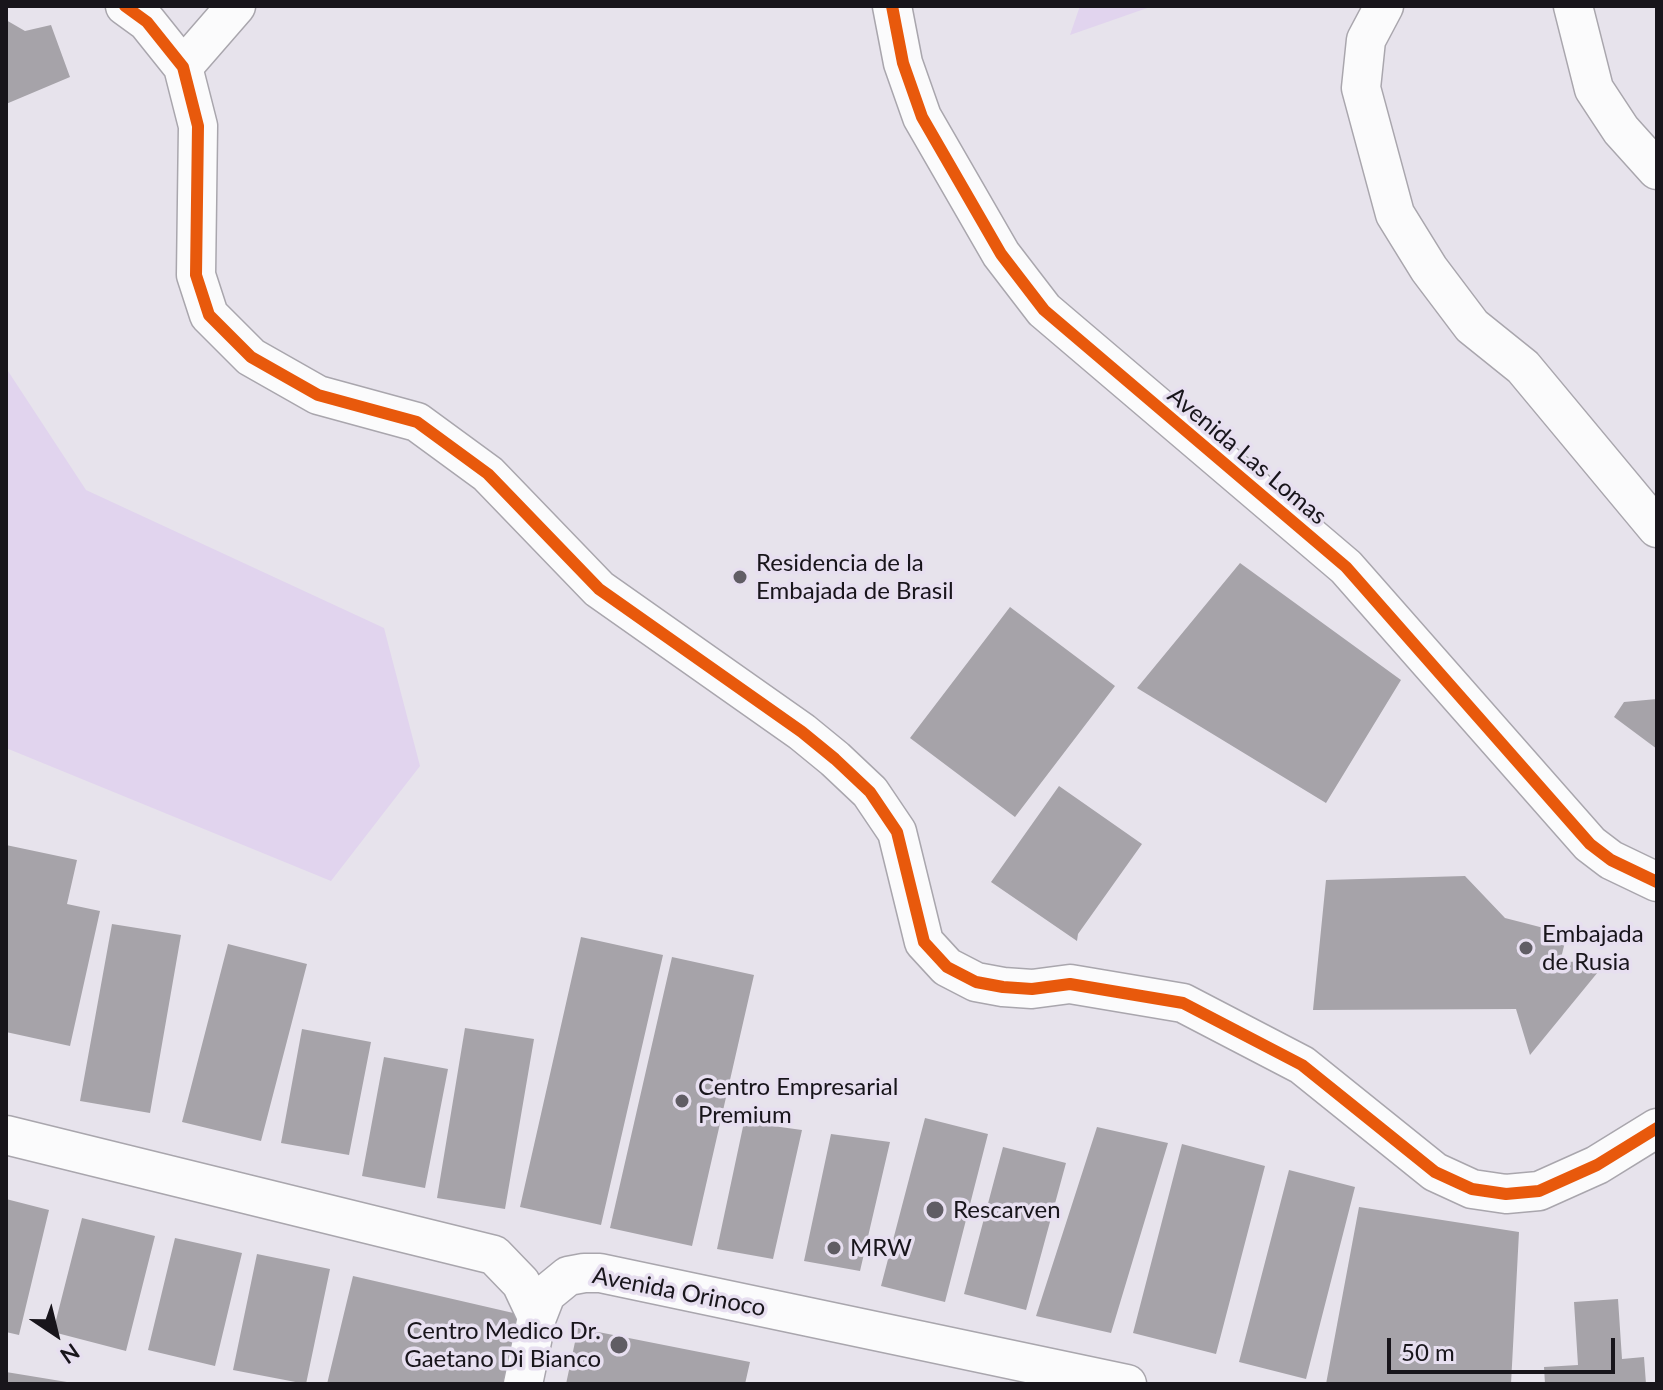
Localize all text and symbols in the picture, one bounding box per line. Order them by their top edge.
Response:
street label: Avenida Las Lomas [1162,381,1332,531]
place label: Residencia de la Embajada de Brasil [756,549,954,605]
marker: Residencia de la Embajada de Brasil [731,568,749,586]
place label: Embajada de Rusia [1542,920,1644,976]
marker: Embajada de Rusia [1517,939,1535,957]
place label: Centro Empresarial Premium [698,1073,898,1129]
marker: Centro Empresarial Premium [673,1092,691,1110]
place label: Rescarven [953,1196,1061,1224]
marker: Rescarven [924,1199,946,1221]
place label: MRW [850,1234,912,1262]
marker: MRW [825,1239,843,1257]
street label: Avenida Orinoco [590,1261,768,1323]
north arrow [16,1294,96,1374]
place label: Centro Medico Dr. Gaetano Di Bianco [404,1317,601,1373]
scale bar [1391,1322,1619,1372]
marker: Centro Medico Dr. Gaetano Di Bianco [608,1334,630,1356]
text: 50 m [1401,1337,1455,1366]
text: N [55,1338,85,1370]

